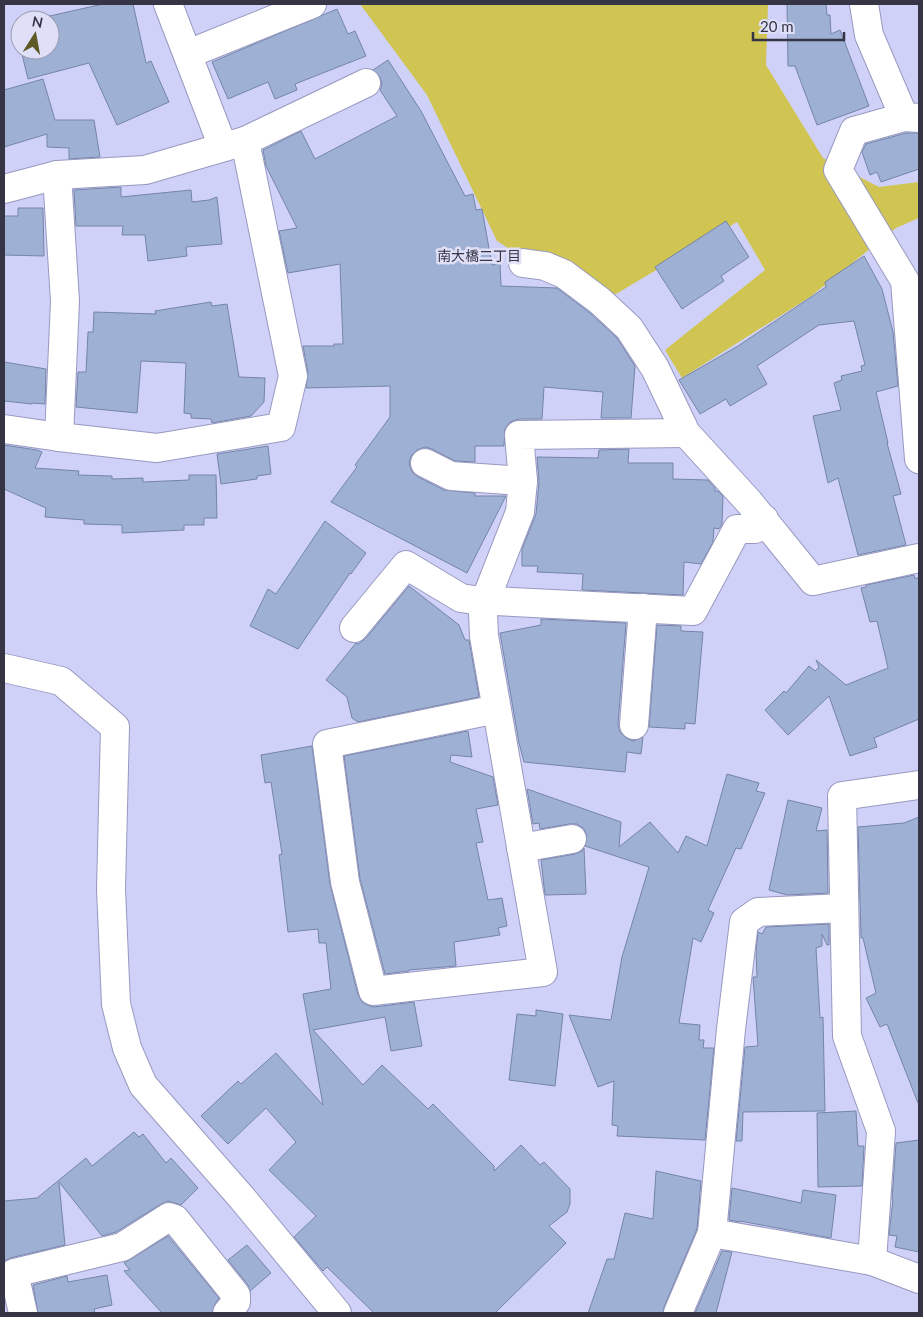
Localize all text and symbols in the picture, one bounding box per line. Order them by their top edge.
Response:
north arrow [10,10,60,60]
scale bar [753,10,844,42]
text: N [31,12,44,31]
text: 20 m [760,17,794,35]
district label: 南大橋二丁目 [437,247,521,264]

